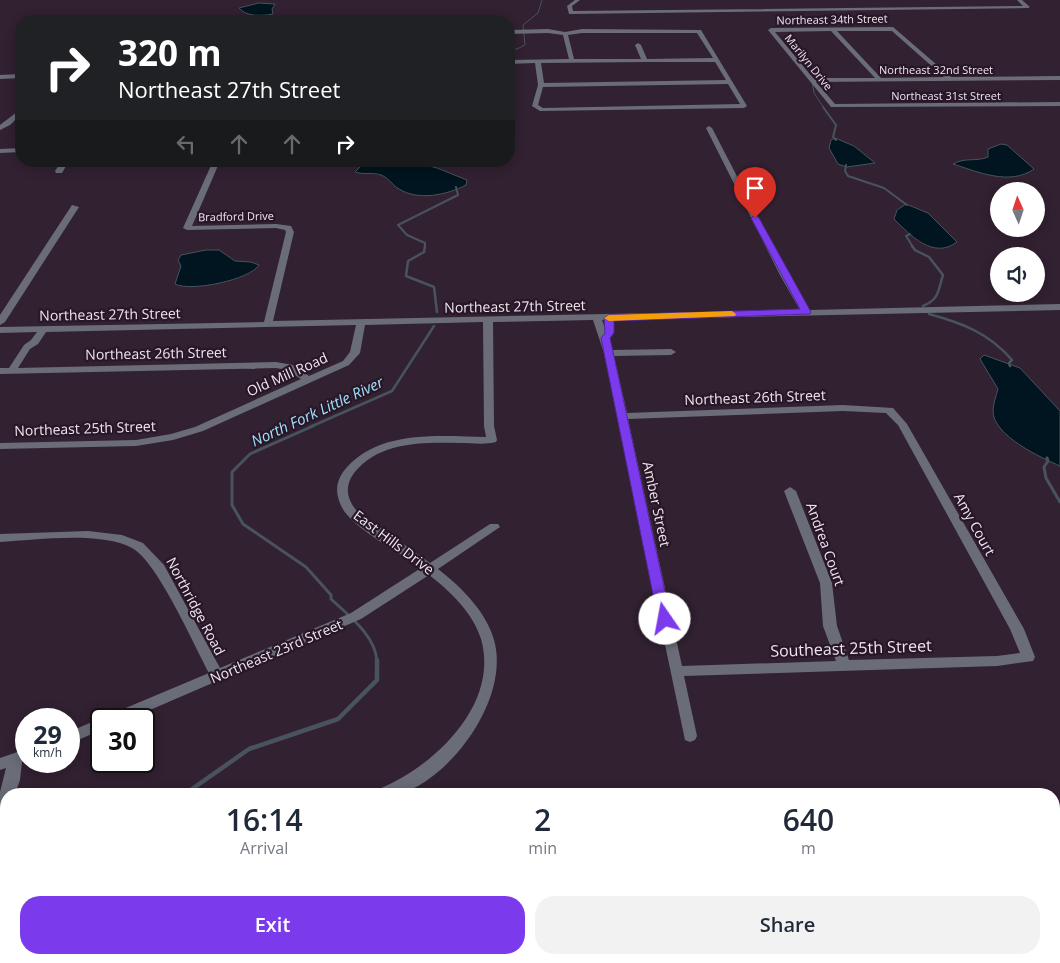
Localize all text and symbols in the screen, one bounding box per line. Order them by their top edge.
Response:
street label: Northeast 34th Street [776,11,888,27]
text: 320 m [118,29,222,76]
street label: Marilyn Drive [782,31,836,93]
icon: right [35,35,100,100]
street label: Northeast 32nd Street [879,62,993,77]
text: Northeast 27th Street [118,74,340,104]
street label: Northeast 31st Street [891,88,1001,103]
icon: left [172,130,200,158]
icon: ahead [225,130,253,158]
icon: ahead [278,130,306,158]
icon: right [331,130,359,158]
pin [734,167,776,218]
icon: arrive [741,174,769,202]
north arrow [990,182,1045,238]
map controls [990,182,1045,302]
street label: Bradford Drive [198,208,274,224]
button: sound [990,247,1045,302]
street label: Northeast 27th Street [444,295,586,317]
street label: Northeast 27th Street [39,303,181,325]
street label: Northeast 26th Street [85,342,227,364]
street label: Old Mill Road [243,348,331,400]
water label: North Fork Little River [248,371,387,450]
street label: Northeast 26th Street [684,385,826,409]
street label: Northeast 25th Street [14,416,156,440]
street label: Amber Street [639,460,675,548]
street label: Amy Court [950,489,1000,559]
street label: Andrea Court [802,500,850,588]
street label: East Hills Drive [350,505,438,579]
street label: Northridge Road [162,554,230,658]
position arrow [638,592,690,644]
street label: Northeast 23rd Street [207,614,345,688]
street label: Southeast 25th Street [770,634,932,662]
speed limit sign: 30 [90,708,155,773]
text: 29 [33,717,62,751]
text: km/h [33,744,62,761]
text: 16:14 [226,799,303,840]
text: 2 [534,799,551,840]
text: 640 [783,799,834,840]
text: Arrival [240,837,288,859]
text: min [528,837,557,859]
text: m [801,837,816,859]
button: Exit [20,896,525,954]
button: Share [535,896,1040,954]

